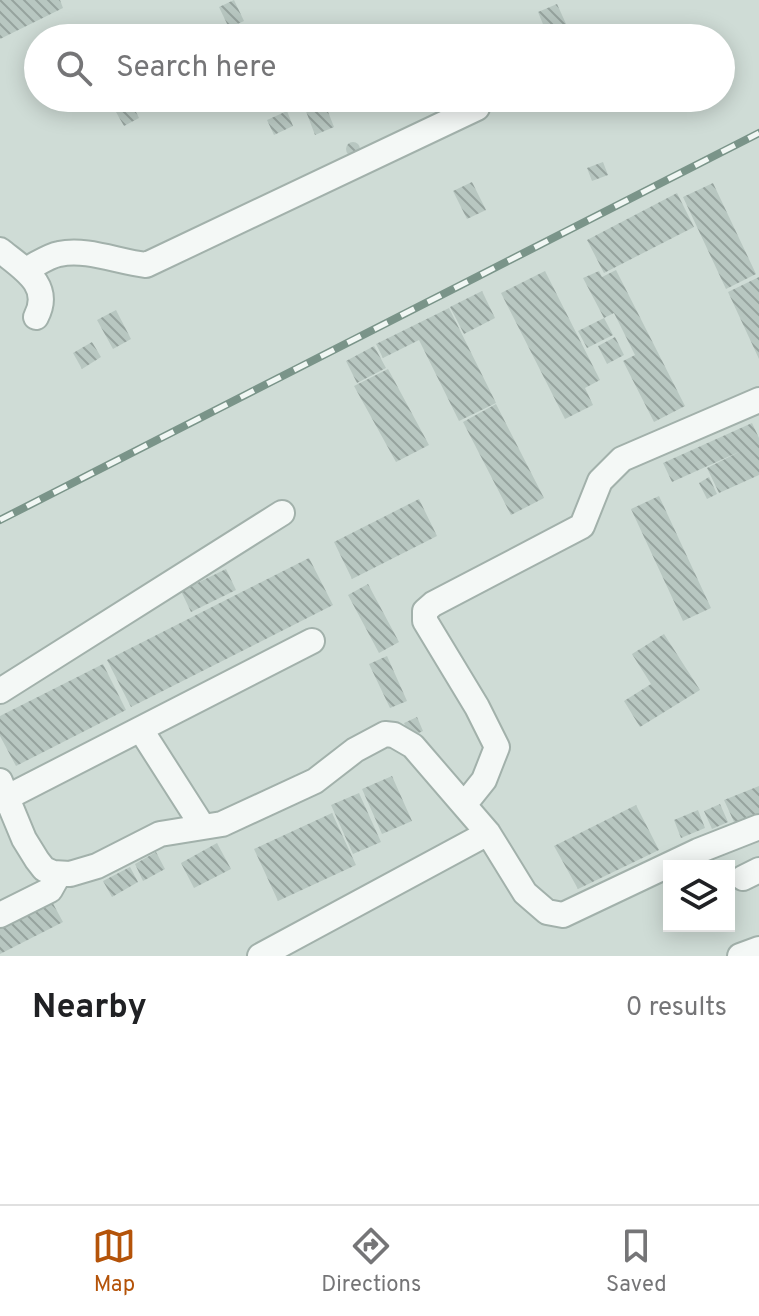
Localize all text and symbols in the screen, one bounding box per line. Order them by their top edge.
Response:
search box [24,24,735,112]
icon: search [52,46,96,90]
text: Search here [116,50,276,87]
map controls [663,860,735,932]
button: layers [663,860,735,932]
text: Nearby [32,987,147,1030]
text: 0 results [626,992,727,1025]
tab: Map [92,1224,136,1299]
tab: Directions [321,1224,421,1299]
tab: Saved [606,1224,667,1299]

